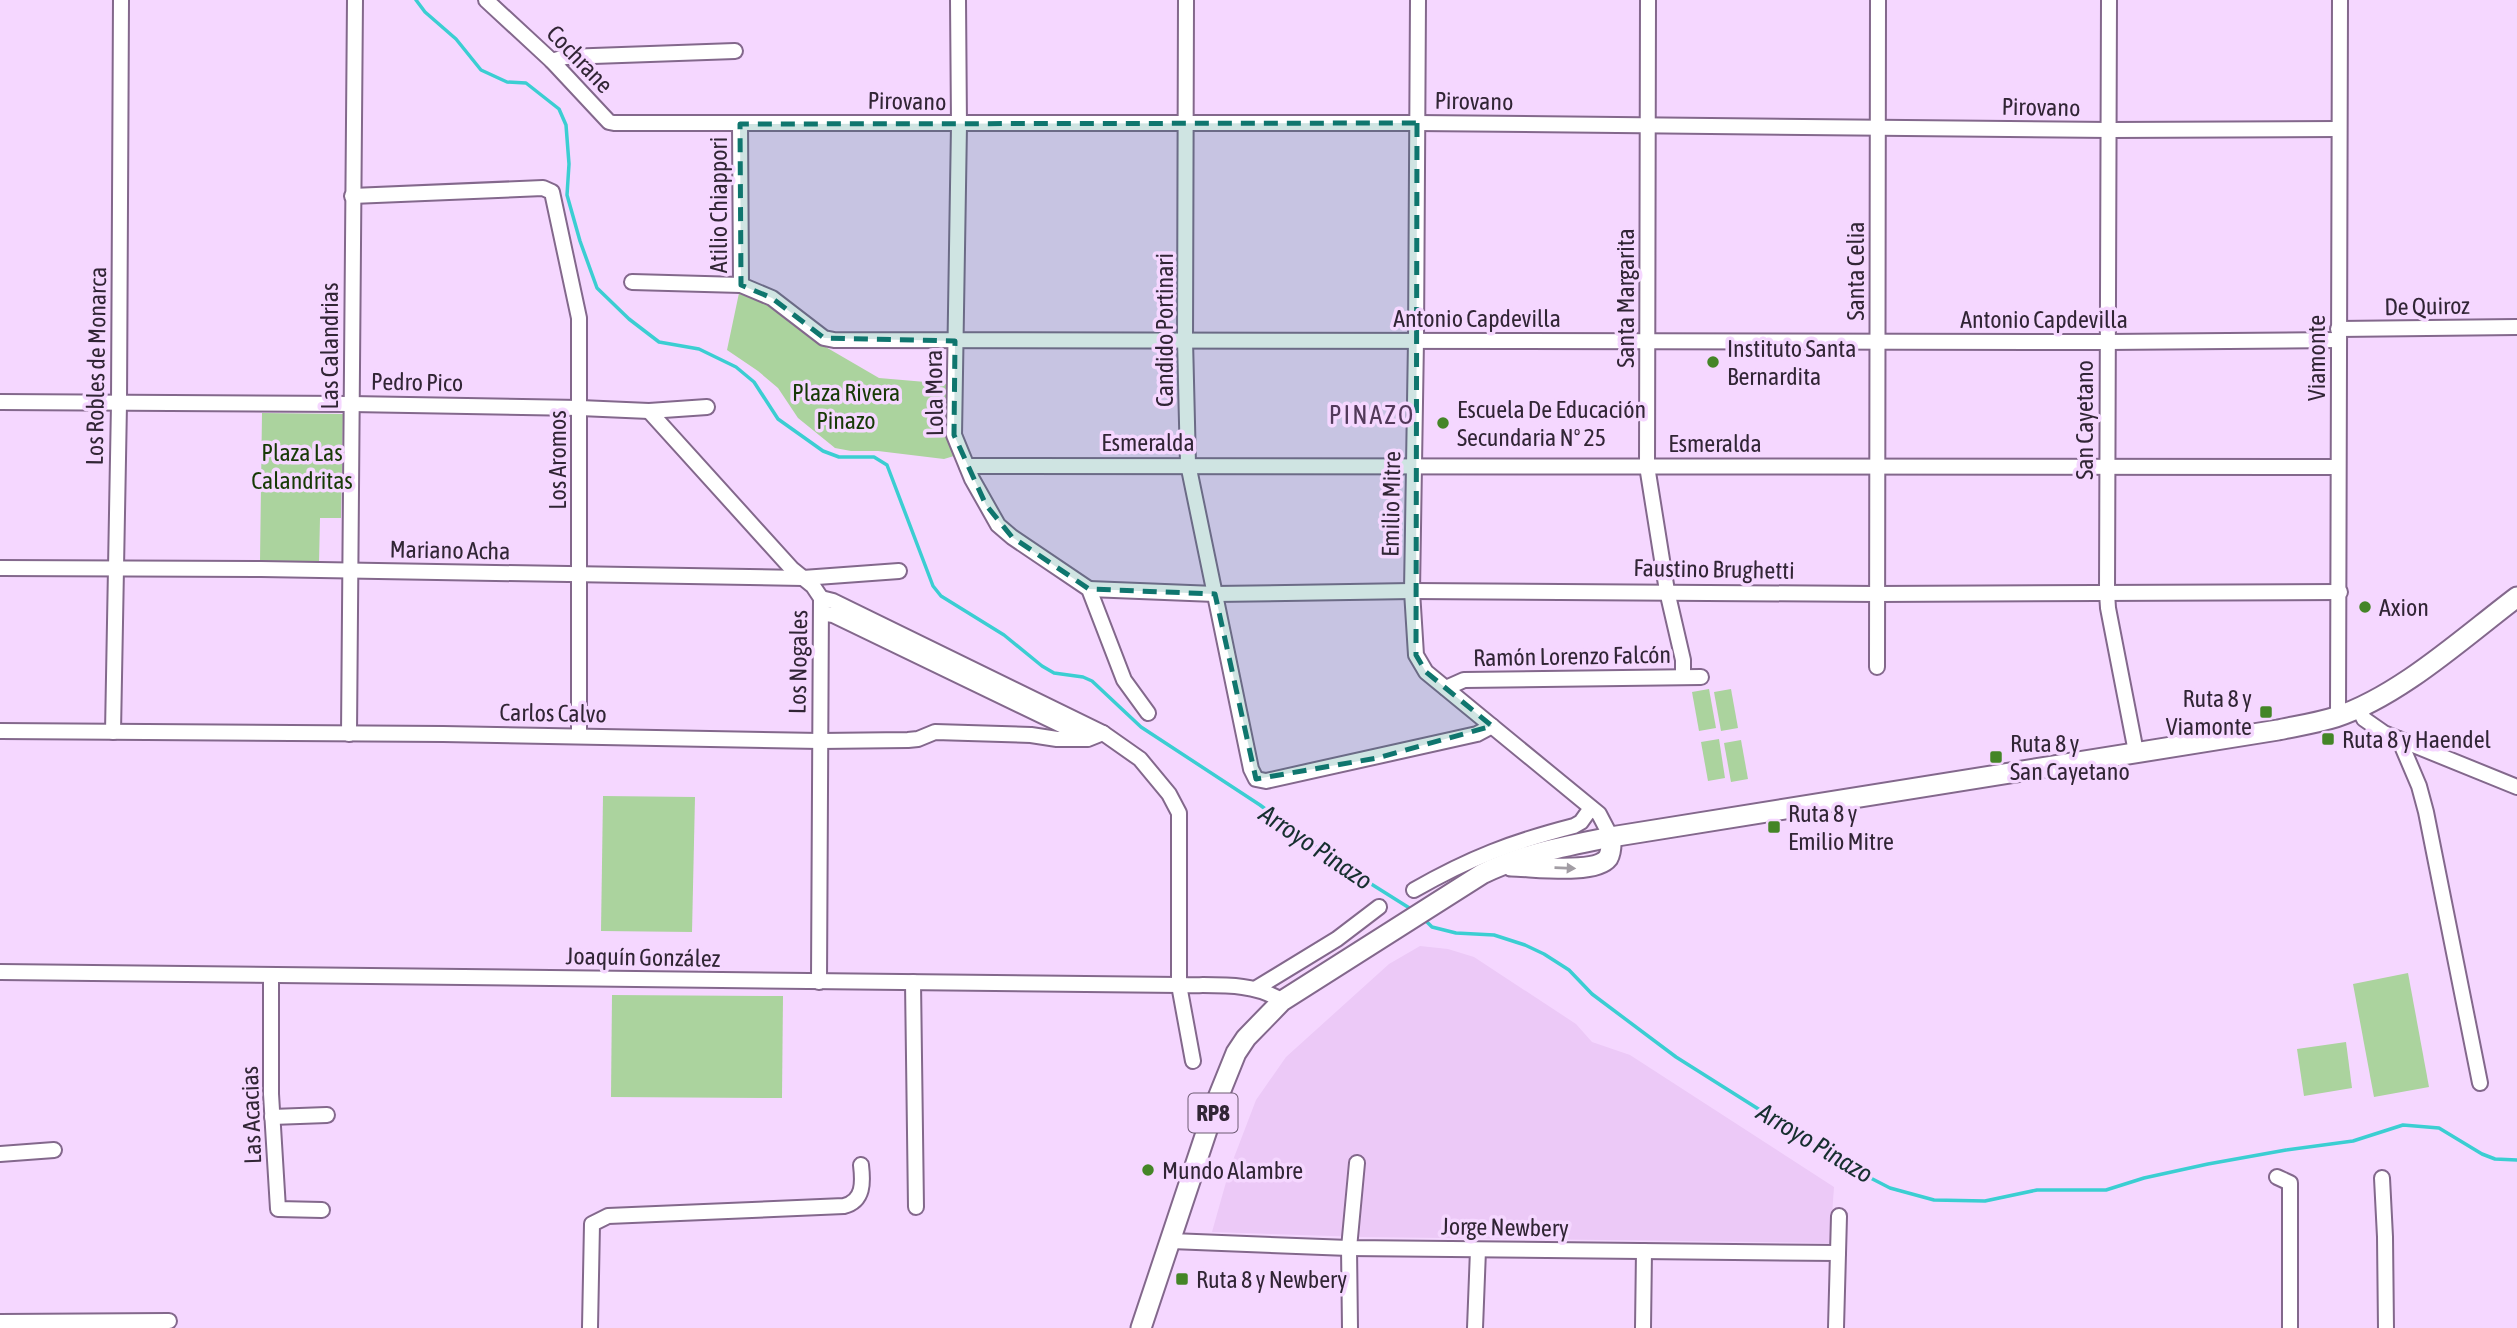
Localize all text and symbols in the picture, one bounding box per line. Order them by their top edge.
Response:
street label: Cochrane [541,20,619,98]
street label: Pirovano [867,87,947,115]
street label: Pirovano [1434,87,1514,115]
street label: Pirovano [2001,93,2081,121]
street label: Atilio Chiappori [705,137,732,273]
street label: Santa Celia [1842,222,1869,320]
street label: Santa Margarita [1612,228,1639,368]
street label: Candido Portinari [1151,253,1178,407]
street label: Los Robles de Monarca [81,266,111,466]
street label: Las Calandrias [316,283,343,409]
street label: De Quiroz [2384,292,2470,320]
street label: Antonio Capdevilla [1393,305,1561,332]
street label: Antonio Capdevilla [1960,306,2128,333]
street label: Viamonte [2303,315,2330,401]
place label: Instituto Santa Bernardita [1727,335,1856,390]
street label: Lola Mora [920,350,948,436]
marker: Instituto Santa Bernardita [1705,354,1721,370]
street label: San Cayetano [2071,360,2098,480]
street label: Pedro Pico [371,368,463,396]
park label: Plaza Rivera Pinazo [792,379,900,434]
place label: Escuela De Educación Secundaria Nº 25 [1457,396,1646,451]
district label: PINAZO [1329,400,1415,430]
street label: Los Aromos [544,410,571,510]
marker: Escuela De Educación Secundaria Nº 25 [1435,415,1451,431]
street label: Esmeralda [1101,429,1195,456]
street label: Esmeralda [1668,430,1762,457]
park label: Plaza Las Calandritas [251,439,353,494]
street label: Emilio Mitre [1377,451,1405,557]
street label: Mariano Acha [389,535,511,565]
street label: Faustino Brughetti [1633,554,1795,584]
place label: Axion [2379,594,2429,621]
marker: Axion [2357,599,2373,615]
street label: Los Nogales [784,610,812,714]
street label: Ramón Lorenzo Falcón [1473,641,1671,671]
place label: Ruta 8 y Viamonte [2166,685,2252,740]
street label: Carlos Calvo [499,699,607,727]
marker: Ruta 8 y Viamonte [2258,704,2274,720]
place label: Ruta 8 y Haendel [2342,726,2492,753]
place label: Ruta 8 y San Cayetano [2010,730,2130,785]
marker: Ruta 8 y Haendel [2320,731,2336,747]
marker: Ruta 8 y San Cayetano [1988,749,2004,765]
water label: Arroyo Pinazo [1253,798,1378,896]
place label: Ruta 8 y Emilio Mitre [1788,800,1894,855]
marker: Ruta 8 y Emilio Mitre [1766,819,1782,835]
one-way arrow [1554,862,1576,873]
street label: Joaquín González [565,942,721,972]
street label: Las Acacias [236,1066,266,1164]
road number: RP8 [1188,1094,1238,1132]
water label: Arroyo Pinazo [1751,1096,1878,1189]
place label: Mundo Alambre [1162,1157,1303,1184]
marker: Mundo Alambre [1140,1162,1156,1178]
street label: Jorge Newbery [1441,1212,1569,1242]
place label: Ruta 8 y Newbery [1196,1266,1347,1293]
marker: Ruta 8 y Newbery [1174,1271,1190,1287]

